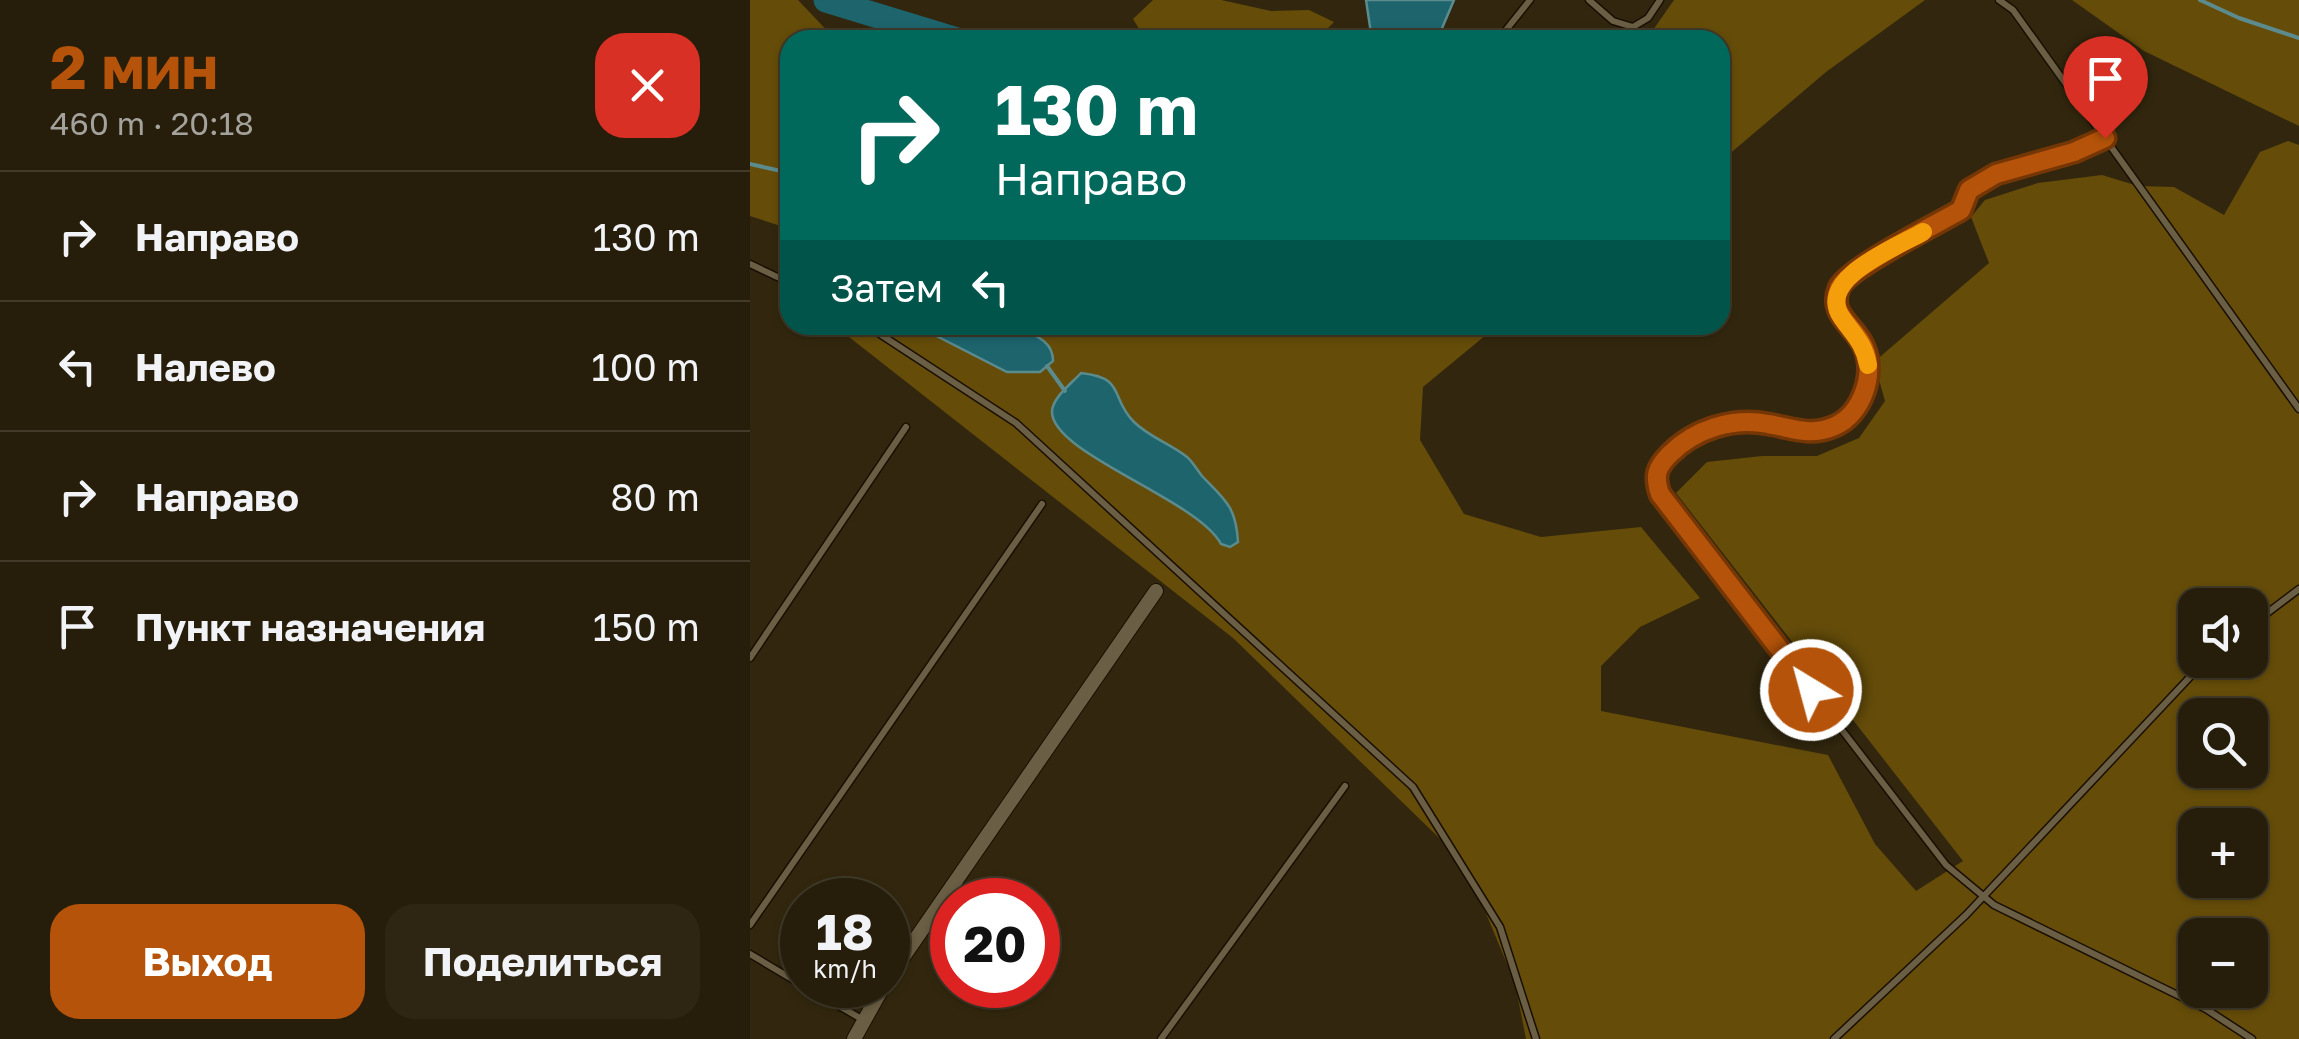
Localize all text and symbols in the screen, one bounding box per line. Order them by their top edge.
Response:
text: 2 мин [50,30,218,102]
button: close [595,33,700,138]
pin [2063,36,2148,139]
icon: arrive [2078,51,2133,106]
text: 130 m [995,66,1198,150]
icon: right [830,70,960,200]
text: 460 m · 20:18 [50,104,254,142]
text: Направо [995,151,1187,205]
icon: right [50,209,105,264]
text: Направо [135,214,299,259]
text: 130 m [593,214,700,259]
icon: left [963,260,1018,315]
text: Затем [830,265,943,310]
icon: left [50,339,105,394]
text: Налево [135,344,276,389]
text: 100 m [591,344,700,389]
icon: right [50,469,105,524]
text: Направо [135,474,299,519]
text: 80 m [610,474,700,519]
map controls [2178,588,2268,1008]
button: sound [2178,588,2268,678]
icon: arrive [50,599,105,654]
text: Пункт назначения [135,604,485,649]
text: 150 m [593,604,700,649]
position arrow [1759,638,1863,742]
button: search [2178,698,2268,788]
button: + [2178,808,2268,898]
speed limit sign: 20 [930,878,1060,1008]
text: 18 [816,901,874,961]
button: Выход [50,904,365,1019]
button: Поделиться [385,904,700,1019]
button: − [2178,918,2268,1008]
text: km/h [813,953,877,984]

